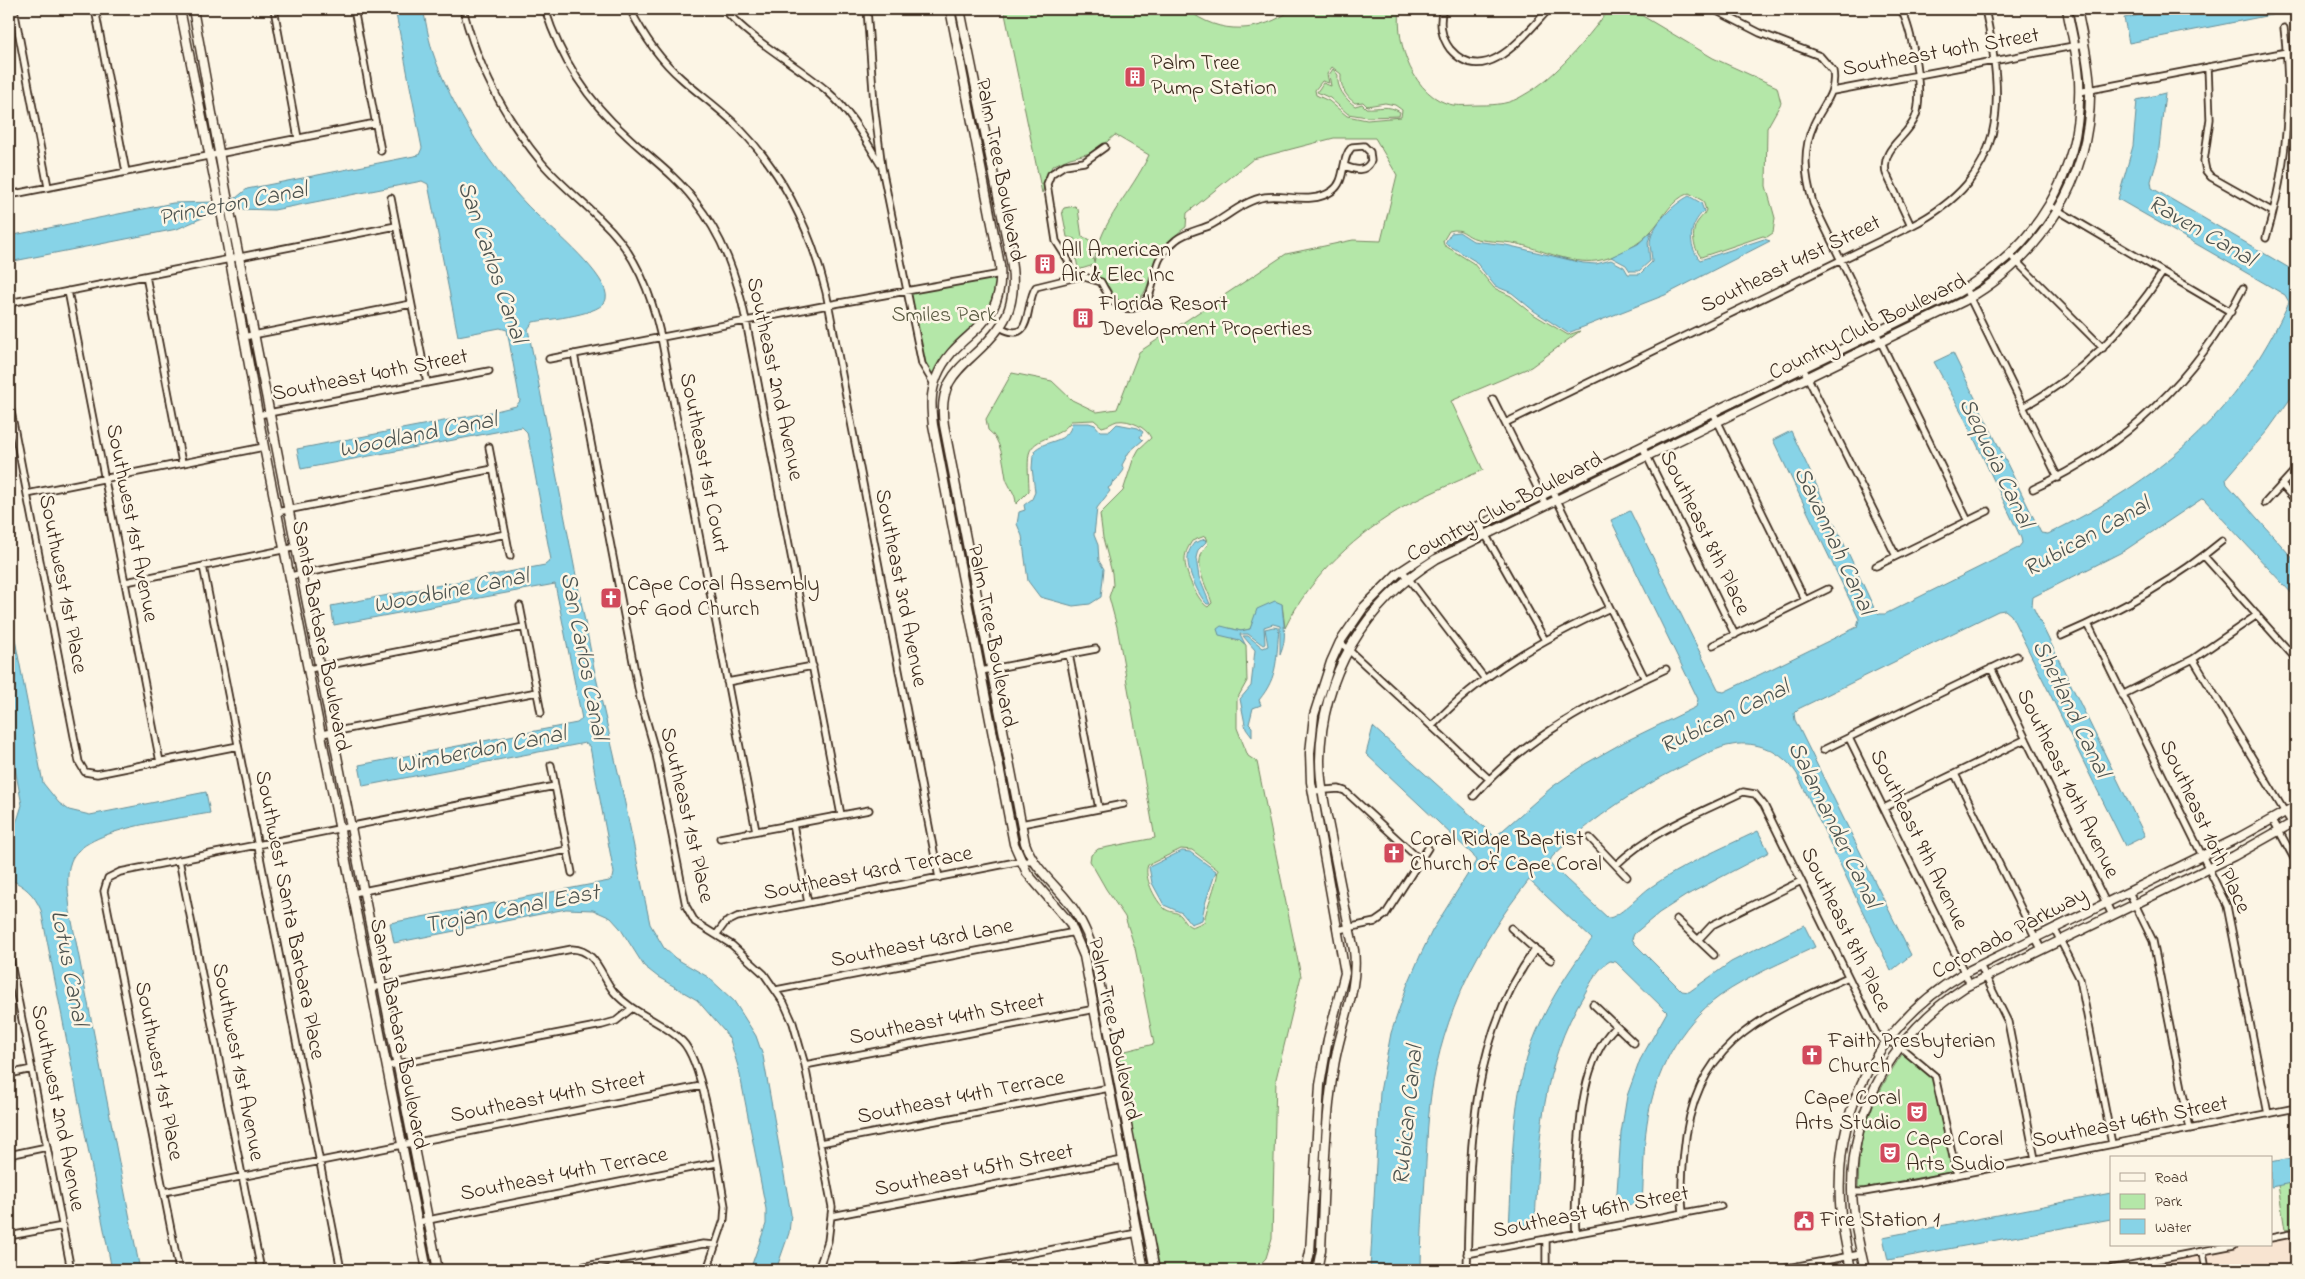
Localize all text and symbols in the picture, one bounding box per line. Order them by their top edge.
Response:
street label: Southeast 40th Street [1840,20,2042,86]
place label: Palm Tree Pump Station [1151,48,1277,105]
building icon: Palm Tree Pump Station [1123,65,1147,89]
street label: Palm Tree Boulevard [966,76,1032,264]
water label: Princeton Canal [156,173,313,237]
water label: San Carlos Canal [447,176,536,351]
water label: Raven Canal [2140,187,2264,279]
street label: Southeast 41st Street [1695,207,1887,323]
place label: All American Air & Elec Inc [1061,235,1175,292]
building icon: All American Air & Elec Inc [1033,252,1057,276]
street label: Country Club Boulevard [1764,266,1973,391]
street label: Southeast 2nd Avenue [737,274,811,484]
place label: Florida Resort Development Properties [1098,289,1313,346]
park label: Smiles Park [891,300,997,332]
building icon: Florida Resort Development Properties [1071,306,1095,330]
street label: Southeast 40th Street [269,341,471,411]
street label: Southeast 1st Court [670,370,736,557]
water label: Sequoia Canal [1948,392,2043,536]
water label: Woodland Canal [336,403,503,468]
street label: Southwest 1st Avenue [96,421,166,625]
street label: Country Club Boulevard [1401,445,1609,572]
street label: Southeast 8th Place [1650,445,1758,621]
water label: Savannah Canal [1783,461,1884,623]
street label: Southeast 3rd Avenue [865,486,935,690]
water label: Rubican Canal [2017,487,2159,587]
street label: Southwest 1st Place [29,492,95,677]
street label: Santa Barbara Boulevard [282,518,358,754]
street label: Palm Tree Boulevard [958,542,1024,730]
water label: Woodbine Canal [370,559,535,624]
water label: San Carlos Canal [550,569,617,745]
place label: Cape Coral Assembly of God Church [627,569,819,626]
church icon: Cape Coral Assembly of God Church [599,586,623,610]
water label: Shetland Canal [2022,634,2120,786]
water label: Rubican Canal [1654,670,1798,764]
street label: Southeast 10th Avenue [2007,684,2127,884]
water label: Wimberdon Canal [393,717,572,785]
street label: Southeast 1st Place [650,724,722,906]
street label: Southeast 10th Place [2150,735,2258,919]
water label: Salamander Canal [1778,736,1890,917]
street label: Southeast 9th Avenue [1860,744,1976,936]
street label: Southwest Santa Barbara Place [245,768,333,1062]
place label: Coral Ridge Baptist Church of Cape Coral [1410,824,1602,881]
street label: Southeast 43rd Terrace [761,838,975,910]
church icon: Coral Ridge Baptist Church of Cape Coral [1382,841,1406,865]
street label: Southeast 8th Place [1791,842,1899,1018]
water label: Trojan Canal East [422,876,604,944]
street label: Coronado Parkway [1927,879,2094,989]
water label: Lotus Canal [40,908,97,1031]
street label: Southeast 43rd Lane [828,911,1016,977]
street label: Santa Barbara Boulevard [360,916,436,1152]
street label: Palm Tree Boulevard [1078,935,1148,1123]
street label: Southwest 1st Avenue [202,960,272,1164]
street label: Southwest 1st Place [125,979,191,1164]
street label: Southeast 44th Street [846,985,1048,1055]
street label: Southwest 2nd Avenue [21,1002,93,1214]
place label: Faith Presbyterian Church [1827,1026,1995,1083]
water label: Rubican Canal [1384,1041,1434,1188]
church icon: Faith Presbyterian Church [1800,1043,1824,1067]
street label: Southeast 44th Terrace [854,1062,1068,1134]
street label: Southeast 44th Street [447,1063,649,1133]
place label: Cape Coral Arts Studio [1795,1083,1901,1140]
street label: Southeast 46th Street [2029,1088,2231,1158]
theatre icon: Cape Coral Arts Studio [1905,1100,1929,1124]
place label: Cape Coral Arts Sudio [1906,1124,2005,1181]
street label: Southeast 45th Street [872,1136,1077,1206]
street label: Southeast 44th Terrace [457,1139,671,1211]
theatre icon: Cape Coral Arts Sudio [1878,1141,1902,1165]
legend [2110,1156,2272,1246]
text: Road [2155,1167,2188,1189]
street label: Southeast 46th Street [1490,1178,1692,1248]
text: Park [2155,1191,2183,1213]
place label: Fire Station 1 [1819,1205,1940,1237]
public building icon: Fire Station 1 [1792,1209,1816,1233]
text: Water [2155,1217,2191,1239]

